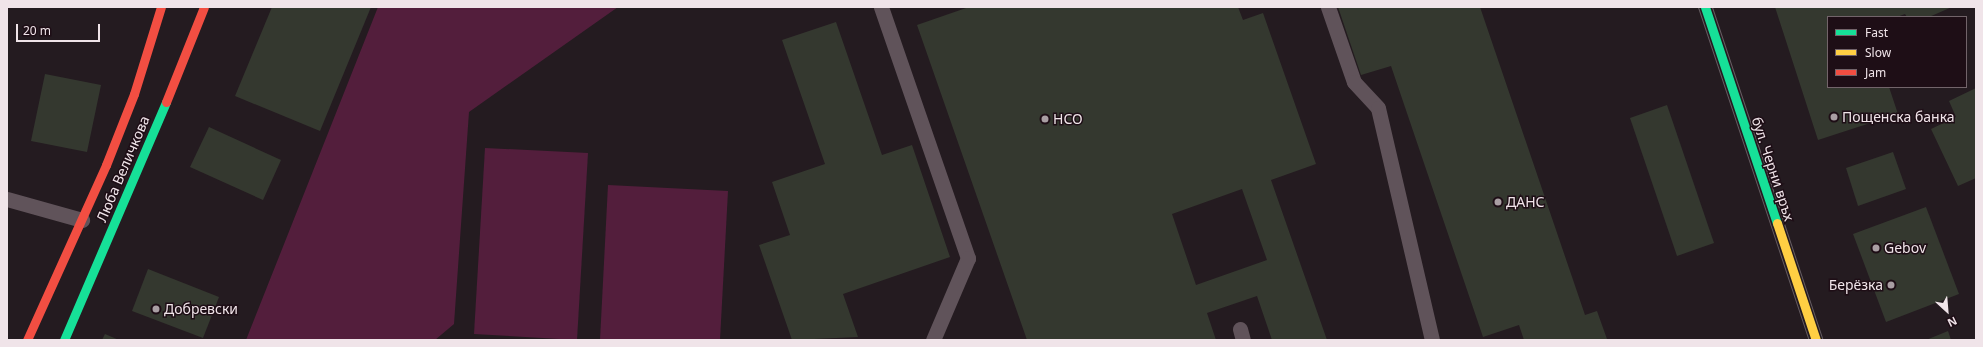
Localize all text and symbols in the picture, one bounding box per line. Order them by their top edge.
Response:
scale bar [18,16,102,42]
legend [1827,16,1967,88]
text: 20 m [23,22,51,39]
text: Fast [1865,24,1888,41]
text: Slow [1865,44,1891,61]
text: Jam [1865,64,1886,81]
place label: Пощенска банка [1842,109,1955,125]
place label: НСО [1053,111,1083,127]
marker: Пощенска банка [1829,112,1839,122]
street label: Люба Величкова [93,113,153,225]
marker: НСО [1040,114,1050,124]
street label: бул. Черни връх [1748,115,1798,223]
place label: ДАНС [1506,194,1544,210]
marker: ДАНС [1493,197,1503,207]
place label: Gebov [1884,240,1926,256]
marker: Gebov [1871,243,1881,253]
place label: Берёзка [1829,277,1883,293]
marker: Берёзка [1886,280,1896,290]
north arrow [1927,291,1967,331]
place label: Добревски [164,301,238,317]
marker: Добревски [151,304,161,314]
text: N [1945,314,1960,331]

